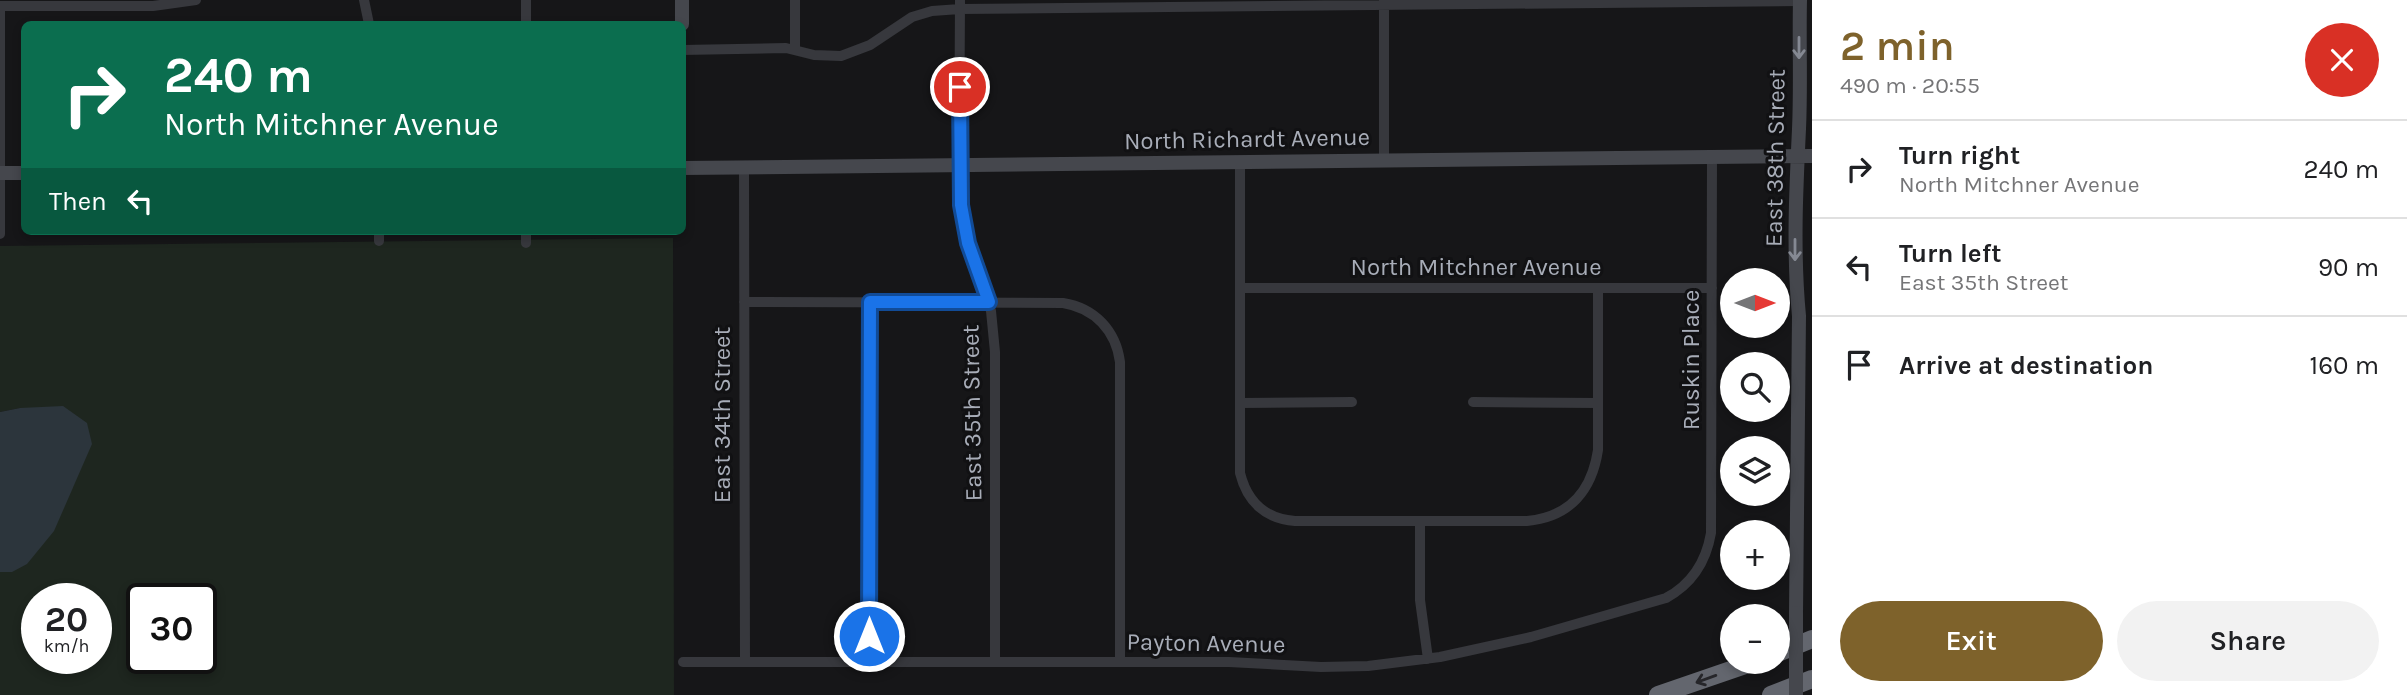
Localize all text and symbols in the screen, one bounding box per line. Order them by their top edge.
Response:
text: 2 min [1840,21,1955,71]
button: close [2305,23,2379,97]
one-way arrow [1792,36,1806,59]
text: 240 m [164,47,313,104]
icon: right [49,49,140,140]
pin [930,57,990,117]
icon: arrive [941,68,979,106]
street label: East 38th Street [1759,69,1791,247]
text: 490 m · 20:55 [1840,72,1980,99]
text: North Mitchner Avenue [164,106,499,143]
street label: North Richardt Avenue [1124,123,1370,155]
text: Turn right [1899,140,2020,171]
icon: right [1840,150,1878,188]
text: 240 m [2303,154,2379,185]
text: North Mitchner Avenue [1899,171,2140,198]
icon: left [121,182,159,220]
text: Then [49,186,107,217]
one-way arrow [1789,238,1802,261]
text: Turn left [1899,238,2001,269]
icon: left [1840,248,1878,286]
text: 90 m [2318,252,2379,283]
street label: North Mitchner Avenue [1351,253,1601,281]
north arrow [1720,268,1790,338]
map controls [1720,268,1790,674]
text: East 35th Street [1899,269,2068,296]
street label: Ruskin Place [1677,290,1705,430]
street label: East 35th Street [956,324,988,502]
street label: East 34th Street [708,327,736,503]
icon: arrive [1840,346,1878,384]
text: Arrive at destination [1899,350,2153,381]
text: 160 m [2310,350,2379,381]
button: search [1720,352,1790,422]
button: layers [1720,436,1790,506]
button: + [1720,520,1790,590]
speed limit sign: 30 [126,583,217,674]
text: 20 [45,599,88,640]
position arrow [832,599,906,673]
button: Exit [1840,601,2103,681]
button: Share [2117,601,2379,681]
button: − [1720,604,1790,674]
street label: Payton Avenue [1126,628,1286,658]
text: km/h [44,635,89,657]
one-way arrow [1696,674,1718,686]

